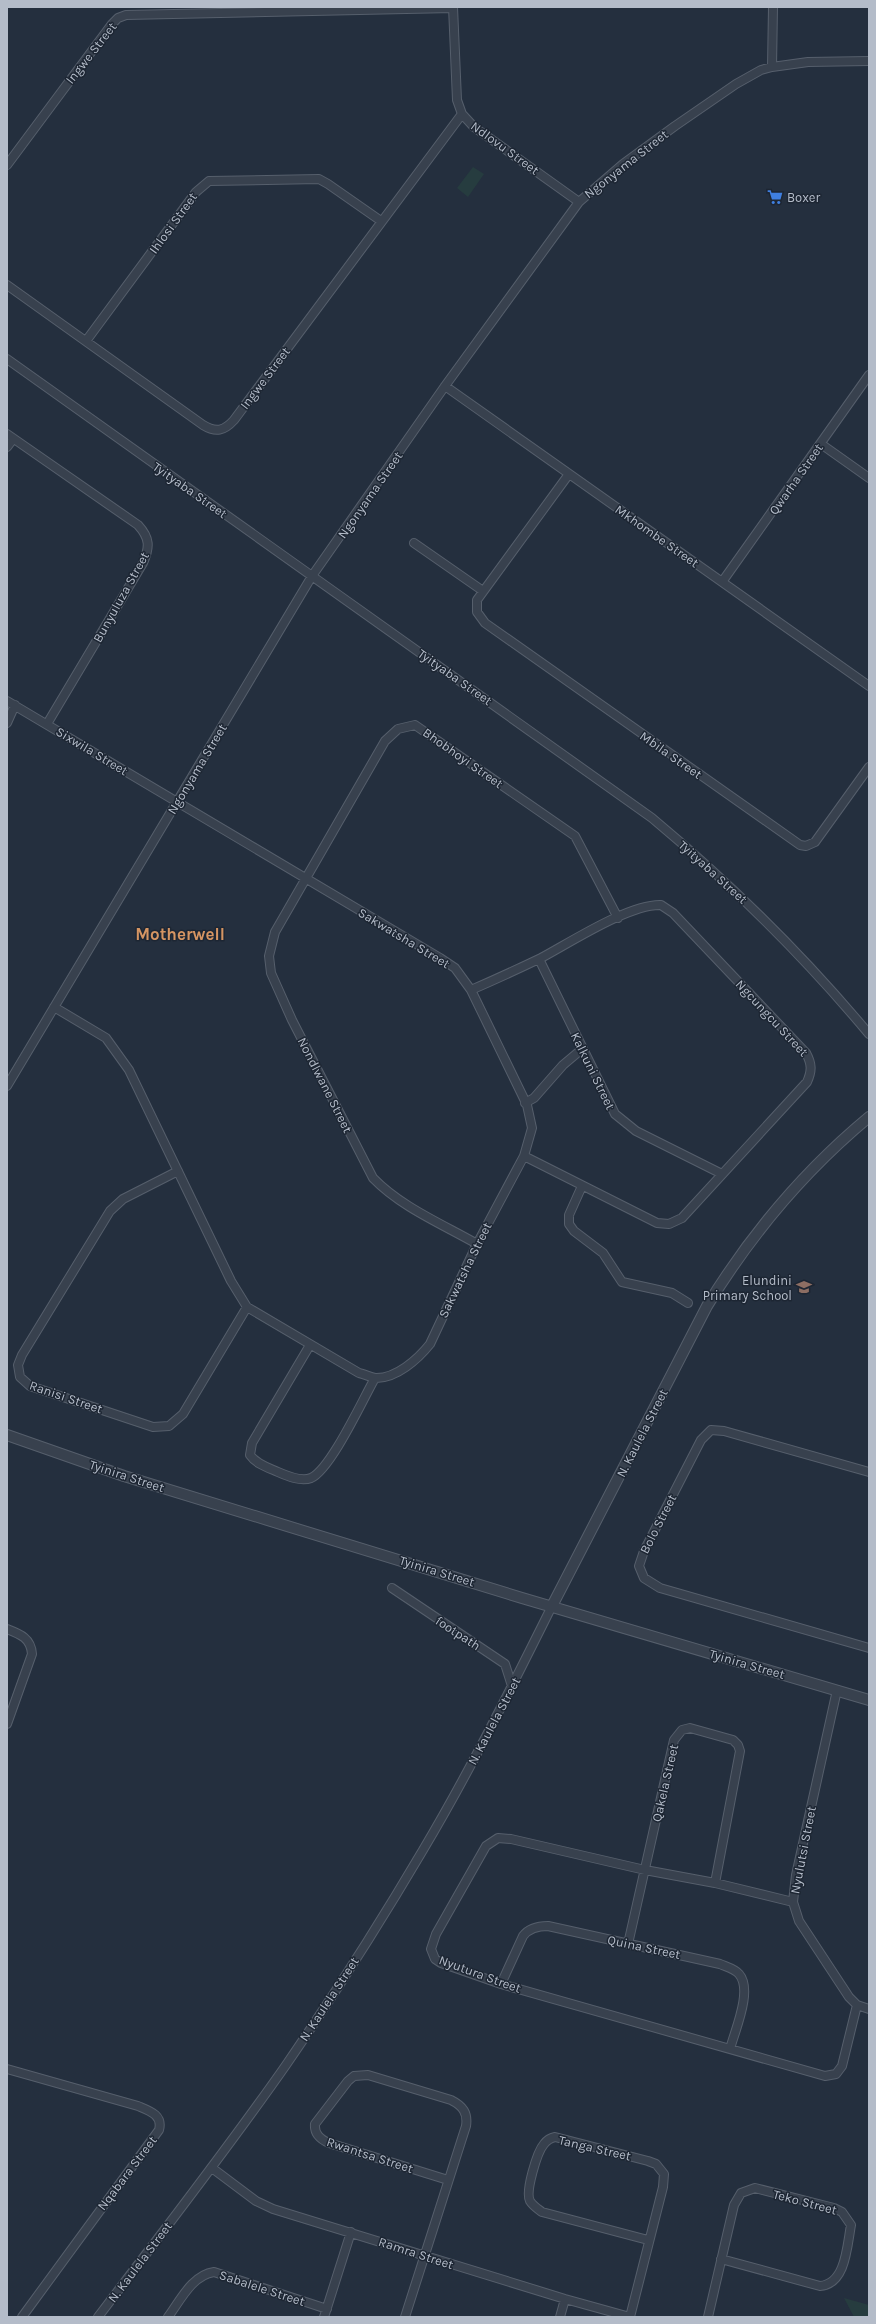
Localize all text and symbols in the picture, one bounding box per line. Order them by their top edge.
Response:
street label: Ingwe Street [62,19,120,87]
street label: Ndlovu Street [468,118,542,178]
street label: Ngonyama Street [581,126,671,201]
supermarket icon: Boxer [766,188,784,206]
street label: Ihlosi Street [146,189,200,256]
place label: Boxer [787,190,821,205]
street label: Ingwe Street [237,344,293,412]
street label: Qwarha Street [766,440,826,518]
street label: Ngonyama Street [334,449,406,541]
street label: Tyityaba Street [150,459,230,521]
street label: Mkhombe Street [612,502,702,570]
street label: Bunyuluza Street [90,549,152,645]
street label: Tyityaba Street [415,646,495,708]
street label: Ngonyama Street [164,721,230,817]
street label: Sixwila Street [53,724,131,778]
street label: Bhobhoyi Street [420,725,506,791]
street label: Mbila Street [637,728,705,782]
street label: Tyityaba Street [676,837,750,907]
street label: Sakwatsha Street [355,905,453,971]
district label: Motherwell [135,924,225,944]
street label: Ngcungcu Street [733,977,811,1060]
street label: Kalkuni Street [568,1030,618,1112]
street label: Nondlwane Street [294,1035,356,1135]
street label: Sakwatsha Street [435,1220,495,1320]
place label: Elundini Primary School [703,1273,792,1303]
school or university icon: Elundini Primary School [795,1278,813,1296]
street label: Ranisi Street [27,1377,105,1417]
street label: N. Kaulela Street [613,1386,671,1480]
street label: Tyinira Street [88,1457,166,1495]
street label: Bolo Street [637,1492,679,1556]
street label: Tyinira Street [398,1552,476,1590]
street label: footpath [433,1613,483,1653]
street label: Tyinira Street [708,1646,787,1682]
street label: N. Kaulela Street [465,1675,523,1767]
street label: Qakela Street [649,1743,681,1823]
street label: Nyulutsi Street [787,1805,819,1895]
street label: Quina Street [606,1932,682,1962]
street label: Nyutura Street [437,1952,523,1996]
street label: N. Kaulela Street [296,1954,362,2044]
street label: Tanga Street [557,2132,633,2164]
street label: Nqabara Street [94,2133,161,2214]
street label: Rwantsa Street [325,2134,415,2176]
street label: Teko Street [771,2186,839,2218]
street label: N. Kaulela Street [105,2219,175,2305]
street label: Ramra Street [377,2234,455,2272]
street label: Sabalele Street [217,2267,307,2309]

